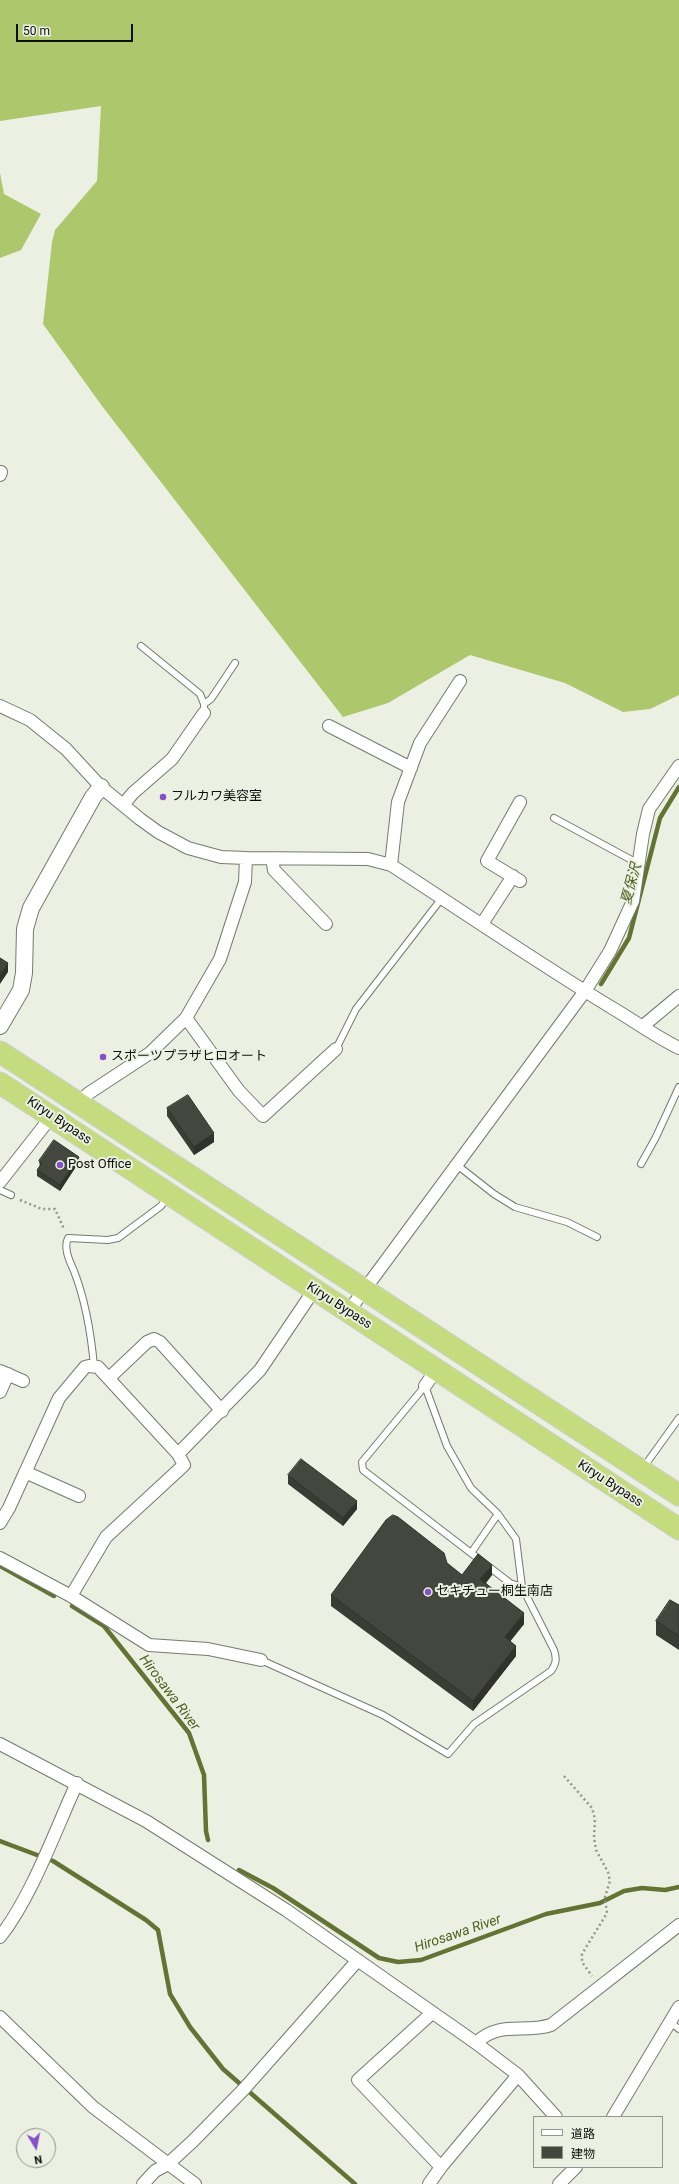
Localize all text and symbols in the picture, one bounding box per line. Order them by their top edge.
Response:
scale bar [18,16,135,42]
text: 50 m [23,24,50,38]
place label: フルカワ美容室 [171,789,262,805]
marker: フルカワ美容室 [158,792,168,802]
water label: 夏保沢 [618,862,646,906]
place label: スポーツプラザヒロオート [111,1049,267,1065]
marker: スポーツプラザヒロオート [98,1052,108,1062]
street label: Kiryu Bypass [24,1094,94,1148]
place label: Post Office [68,1157,131,1173]
marker: Post Office [55,1160,65,1170]
street label: Kiryu Bypass [304,1279,374,1333]
street label: Kiryu Bypass [575,1457,645,1511]
place label: セキチュー桐生南店 [436,1584,553,1600]
marker: セキチュー桐生南店 [423,1587,433,1597]
water label: Hirosawa River [135,1652,203,1734]
water label: Hirosawa River [412,1911,504,1957]
legend [533,2116,663,2168]
text: 道路 [571,2127,595,2141]
north arrow [16,2128,56,2168]
text: 建物 [571,2147,595,2161]
text: N [33,2152,43,2166]

